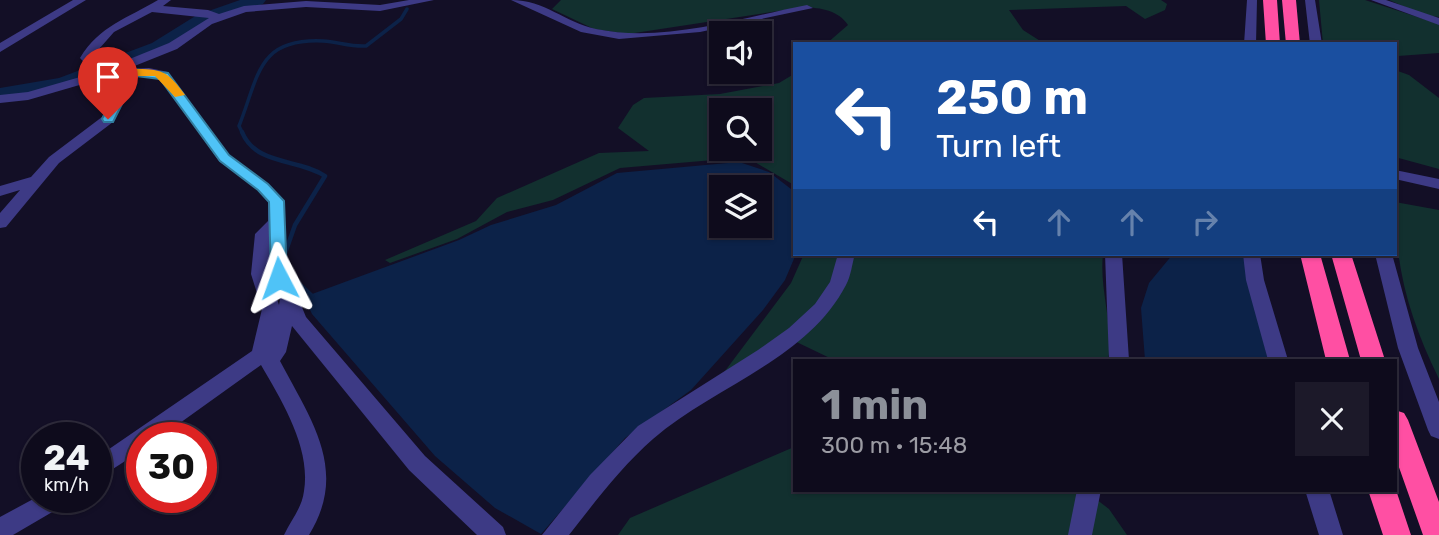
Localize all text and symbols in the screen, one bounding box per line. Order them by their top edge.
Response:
map controls [709,21,772,238]
button: sound [709,21,772,84]
pin [78,47,138,119]
icon: arrive [89,58,127,96]
text: 250 m [936,68,1088,126]
icon: left [821,70,912,161]
button: search [709,98,772,161]
text: Turn left [936,127,1061,165]
button: layers [709,175,772,238]
icon: left [967,203,1005,241]
icon: ahead [1040,203,1078,241]
icon: ahead [1113,203,1151,241]
icon: right [1186,203,1224,241]
position arrow [242,241,316,315]
text: 1 min [821,380,928,430]
button: close [1295,382,1369,456]
speed limit sign: 30 [126,422,217,513]
text: 300 m · 15:48 [821,431,967,459]
text: 24 [43,437,90,479]
text: km/h [44,474,89,496]

